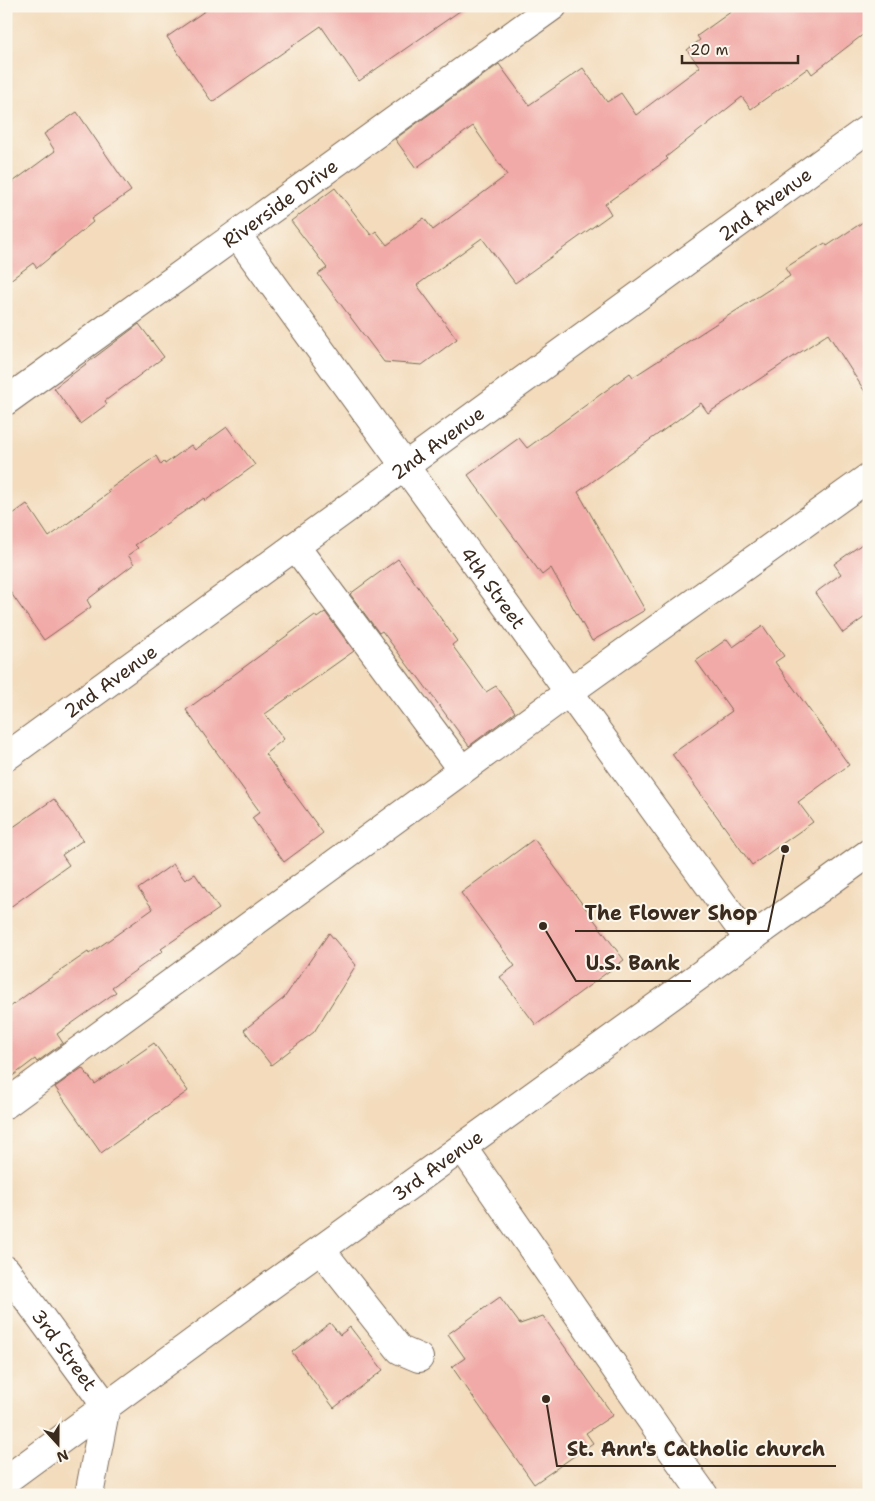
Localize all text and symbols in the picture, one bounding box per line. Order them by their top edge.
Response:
scale bar [682,32,799,64]
text: 20 m [690,40,729,60]
street label: Riverside Drive [217,153,343,253]
street label: 2nd Avenue [713,161,817,246]
street label: 2nd Avenue [386,400,489,485]
street label: 4th Street [455,542,531,634]
street label: 2nd Avenue [59,639,162,723]
callout: The Flower Shop [575,896,768,931]
text: The Flower Shop [585,900,757,926]
callout: U.S. Bank [576,946,691,981]
text: U.S. Bank [586,950,680,976]
street label: 3rd Avenue [387,1124,488,1206]
street label: 3rd Street [26,1304,103,1396]
north arrow [32,1418,82,1468]
callout: St. Ann's Catholic church [557,1431,836,1466]
text: St. Ann's Catholic church [567,1436,825,1462]
text: N [54,1446,71,1467]

